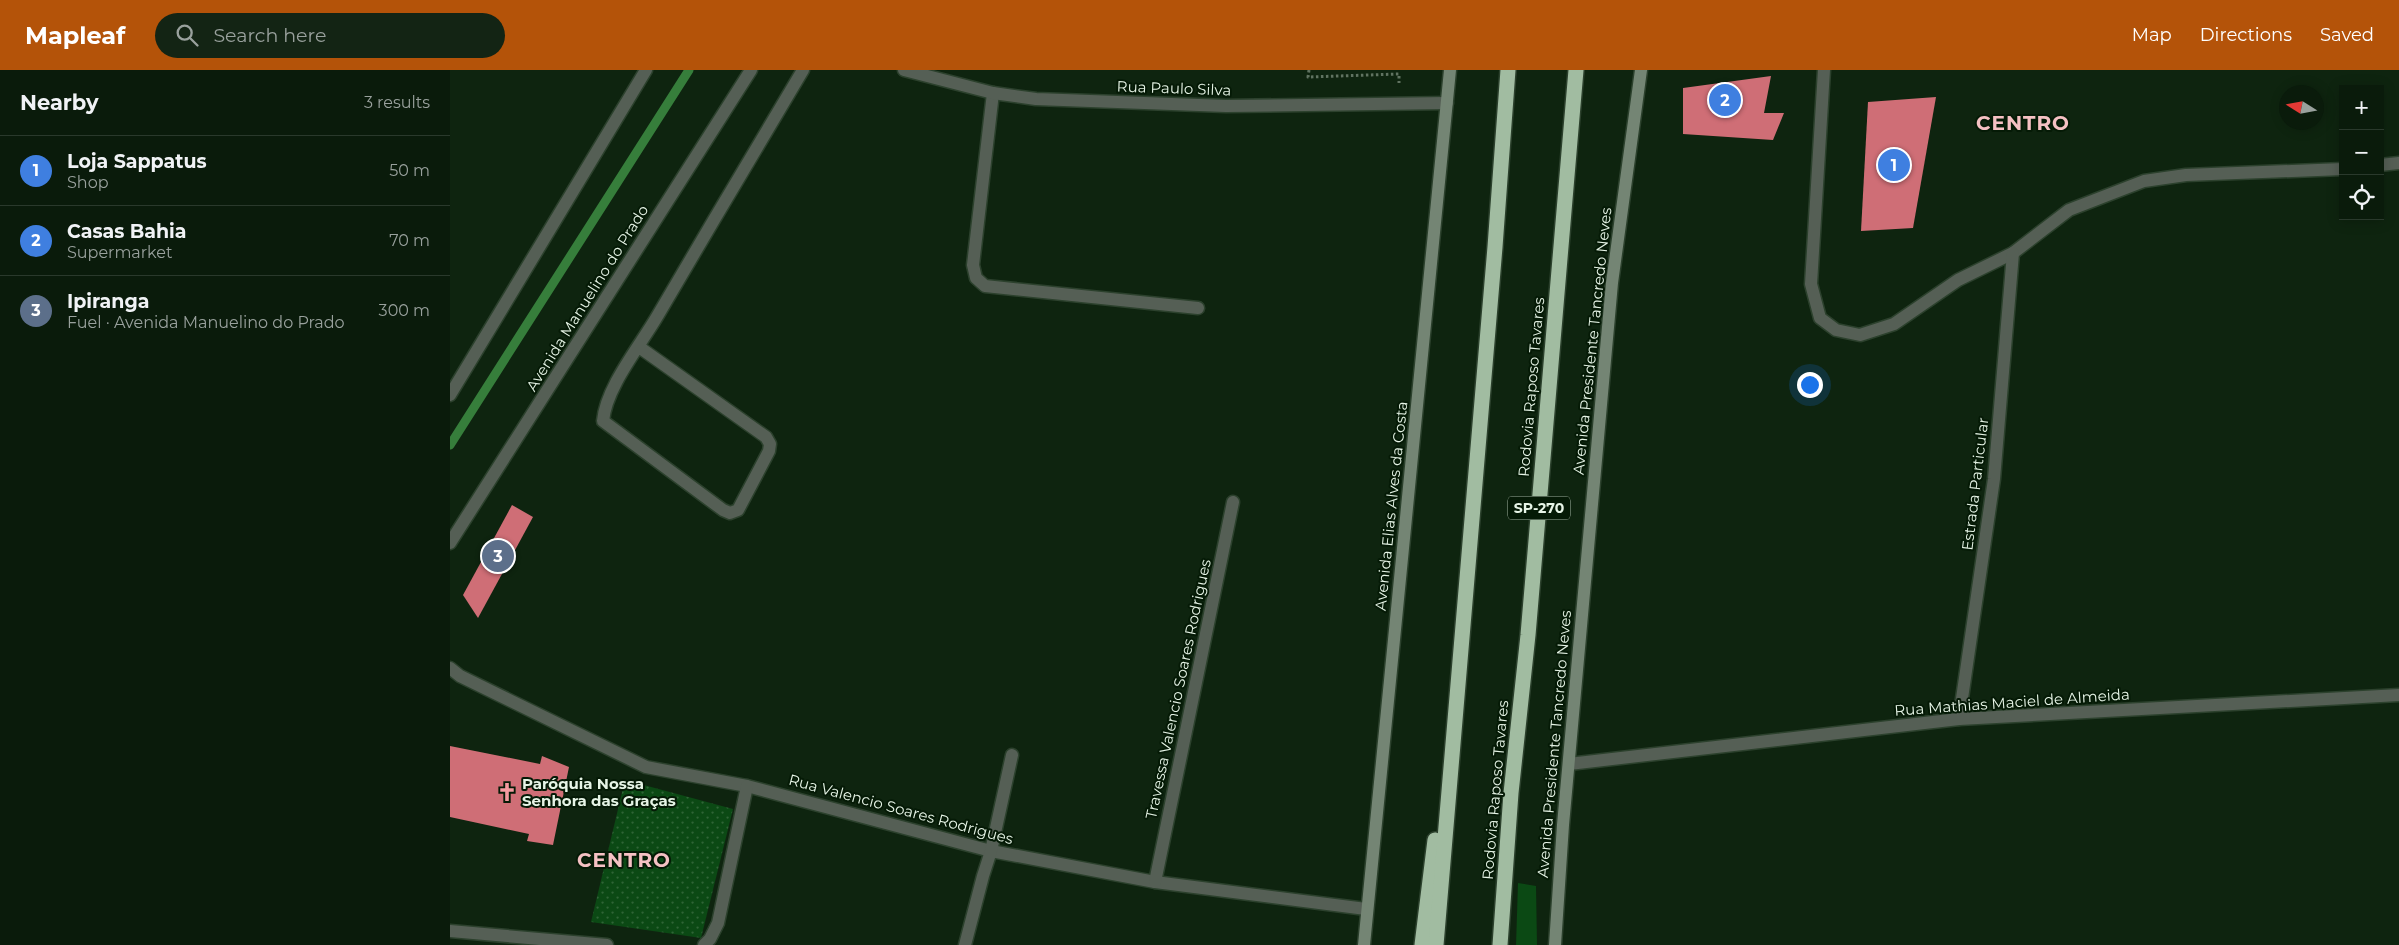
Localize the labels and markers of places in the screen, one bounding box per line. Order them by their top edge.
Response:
pin: 2 [1709,81,1741,119]
pin: 1 [1878,146,1910,184]
pin: 3 [482,537,514,575]
place label: Paróquia Nossa Senhora das Graças [522,774,676,810]
church icon: Paróquia Nossa Senhora das Graças [496,781,518,803]

